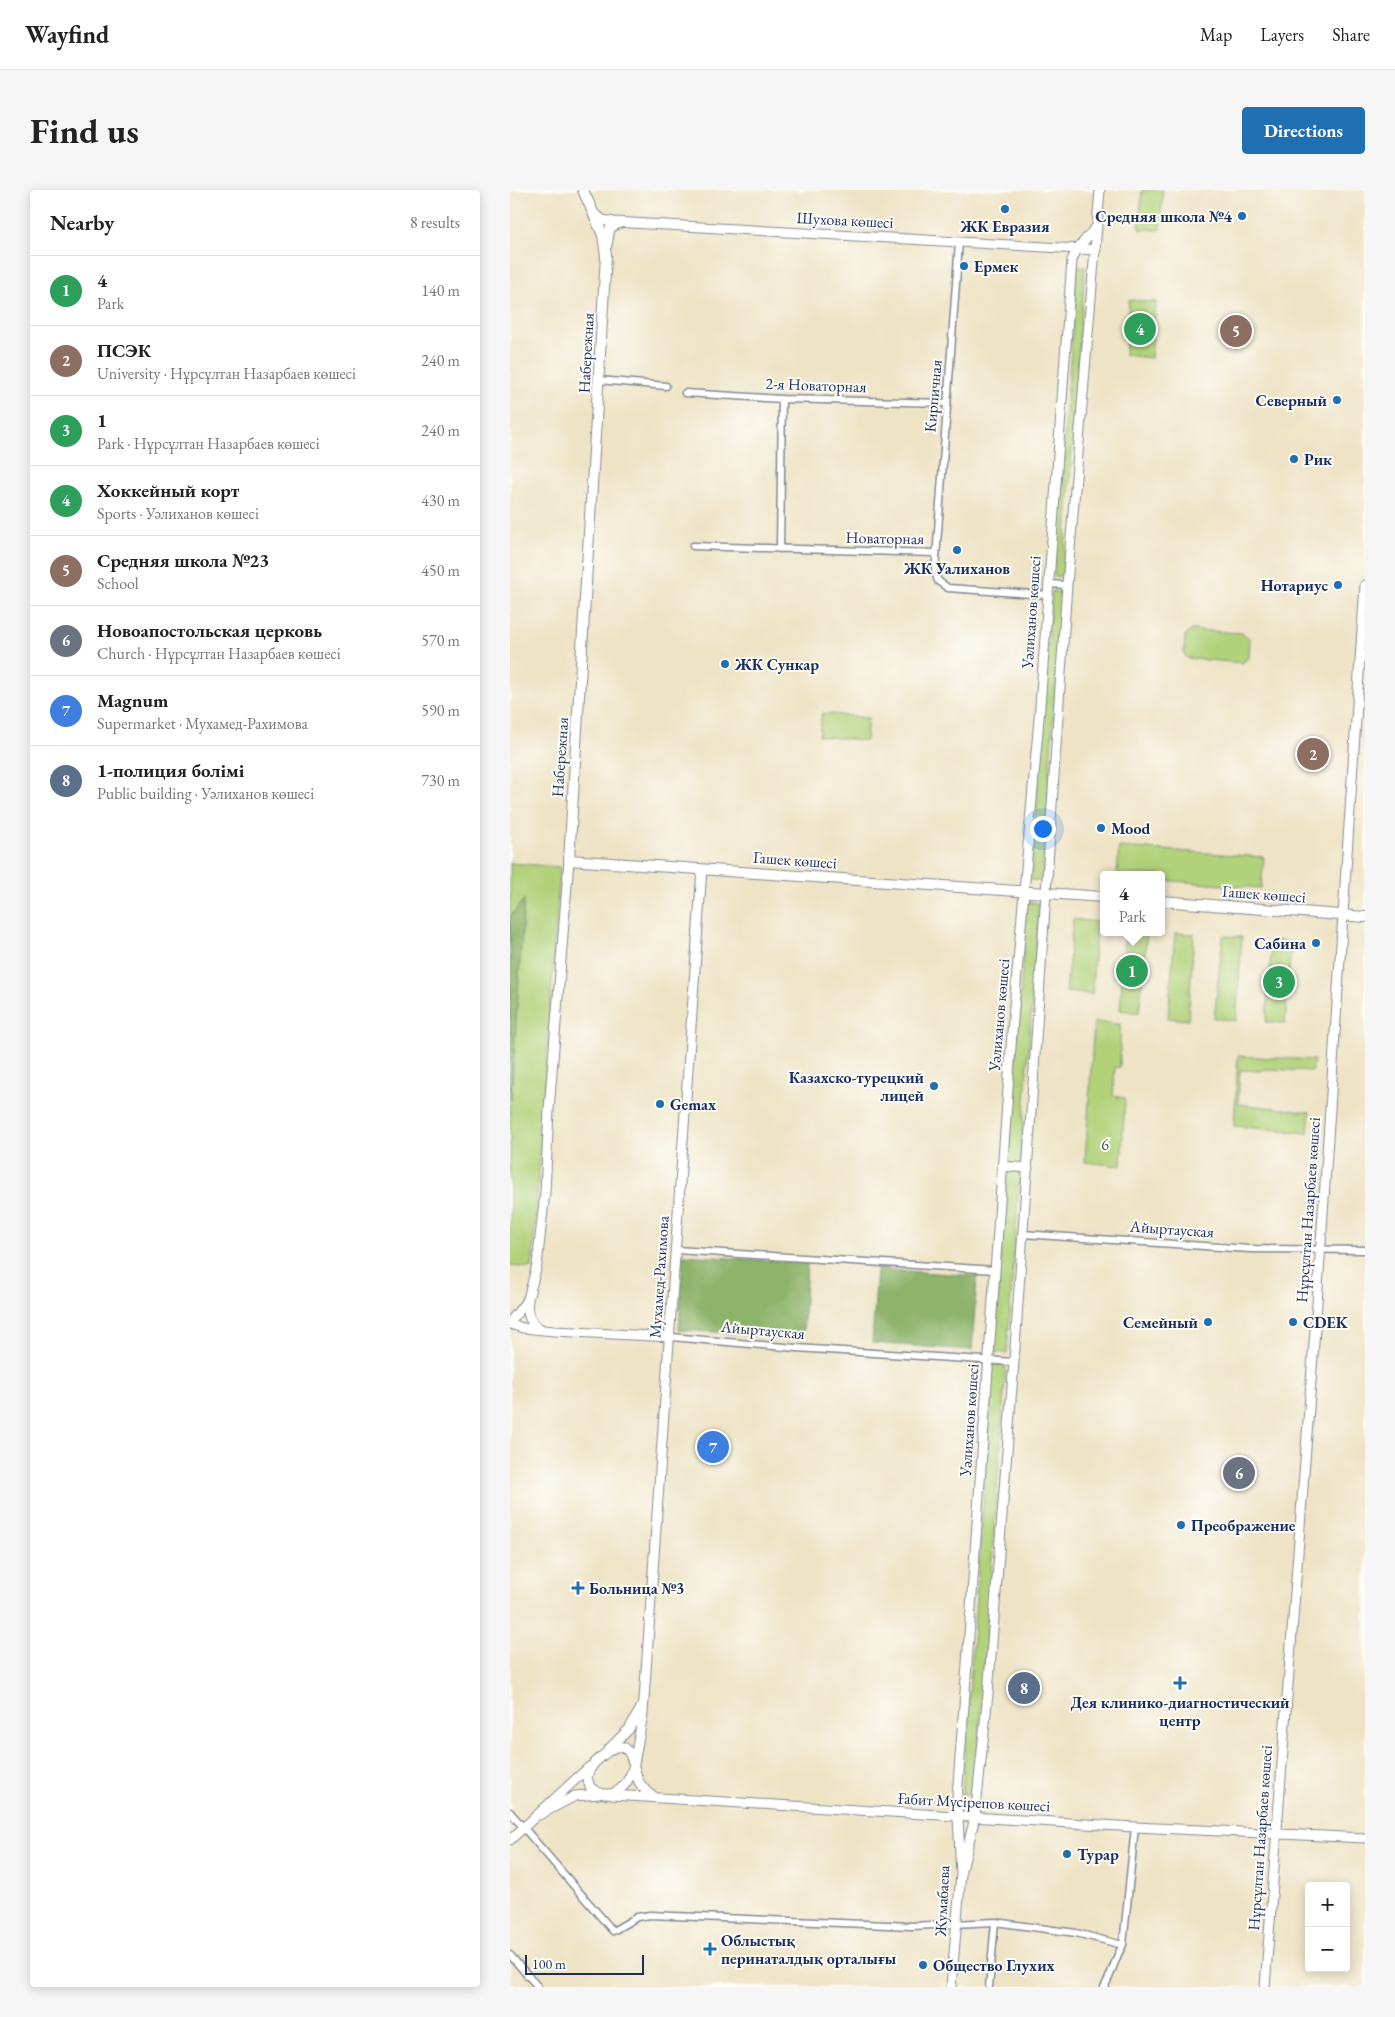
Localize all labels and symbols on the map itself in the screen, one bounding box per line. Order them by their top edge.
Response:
marker: ЖК Евразия [999,203,1011,215]
place label: Средняя школа №4 [1095,206,1233,227]
street label: Шухова көшесі [796,207,894,233]
marker: Средняя школа №4 [1236,210,1248,222]
place label: ЖК Евразия [959,216,1050,237]
place label: Ермек [974,256,1018,277]
marker: Ермек [958,260,970,272]
pin: 4 [1124,310,1156,348]
street label: Набережная [573,312,599,394]
pin: 5 [1220,312,1252,350]
street label: Кирпичная [919,359,947,433]
street label: 2-я Новаторная [765,373,867,397]
place label: Северный [1256,390,1328,411]
marker: Северный [1331,394,1343,406]
place label: Рик [1304,449,1332,470]
marker: Рик [1288,453,1300,465]
street label: Новаторная [845,527,925,549]
marker: ЖК Уалиханов [951,544,963,556]
street label: Уәлиханов көшесі [1017,555,1045,670]
place label: ЖК Уалиханов [903,558,1010,579]
place label: Нотариус [1261,575,1328,596]
marker: Нотариус [1332,579,1344,591]
place label: ЖК Сункар [734,654,819,675]
marker: ЖК Сункар [719,658,731,670]
street label: Набережная [547,716,573,798]
pin: 2 [1297,735,1329,773]
your location [1030,816,1056,842]
place label: Mood [1111,818,1150,839]
marker: Mood [1095,822,1107,834]
street label: Гашек көшесі [752,847,838,873]
street label: Гашек көшесі [1221,881,1307,907]
place label: Сабина [1254,933,1307,954]
marker: Сабина [1310,937,1322,949]
pin: 1 [1116,952,1148,990]
street label: Уәлиханов көшесі [984,958,1014,1073]
pin: 3 [1263,963,1295,1001]
place label: Казахско-турецкий лицей [789,1067,925,1106]
marker: Казахско-турецкий лицей [928,1080,940,1092]
place label: Gemax [670,1094,716,1115]
marker: Gemax [654,1098,666,1110]
street label: Нұрсұлтан Назарбаев көшесі [1291,1116,1325,1303]
park label: 6 [1101,1134,1109,1155]
street label: Мухамед-Рахимова [644,1215,674,1339]
street label: Айыртауская [1128,1216,1215,1242]
place label: Семейный [1123,1312,1199,1333]
place label: CDEK [1303,1312,1349,1333]
street label: Айыртауская [719,1316,806,1344]
marker: Семейный [1202,1316,1214,1328]
marker: CDEK [1287,1316,1299,1328]
street label: Уәлиханов көшесі [955,1363,983,1478]
pin: 7 [697,1428,729,1466]
pin: 6 [1223,1454,1255,1492]
place label: Преображение [1191,1515,1296,1536]
marker: Преображение [1175,1519,1187,1531]
place label: Больница №3 [589,1578,685,1599]
marker: Больница №3 [571,1581,585,1595]
pin: 8 [1008,1669,1040,1707]
marker: Дея клинико-диагностический центр [1173,1676,1187,1690]
place label: Дея клинико-диагностический центр [1070,1692,1290,1731]
street label: Нұрсұлтан Назарбаев көшесі [1243,1744,1277,1931]
street label: Ғабит Мүсірепов көшесі [897,1788,1051,1816]
place label: Турар [1077,1844,1119,1865]
marker: Турар [1061,1848,1073,1860]
street label: Жумабаева [930,1864,954,1938]
place label: Облыстық перинаталдық орталығы [721,1930,897,1969]
marker: Облыстық перинаталдық орталығы [703,1942,717,1956]
scale bar [525,1952,644,1975]
place label: Общество Глухих [933,1955,1055,1976]
marker: Общество Глухих [917,1959,929,1971]

